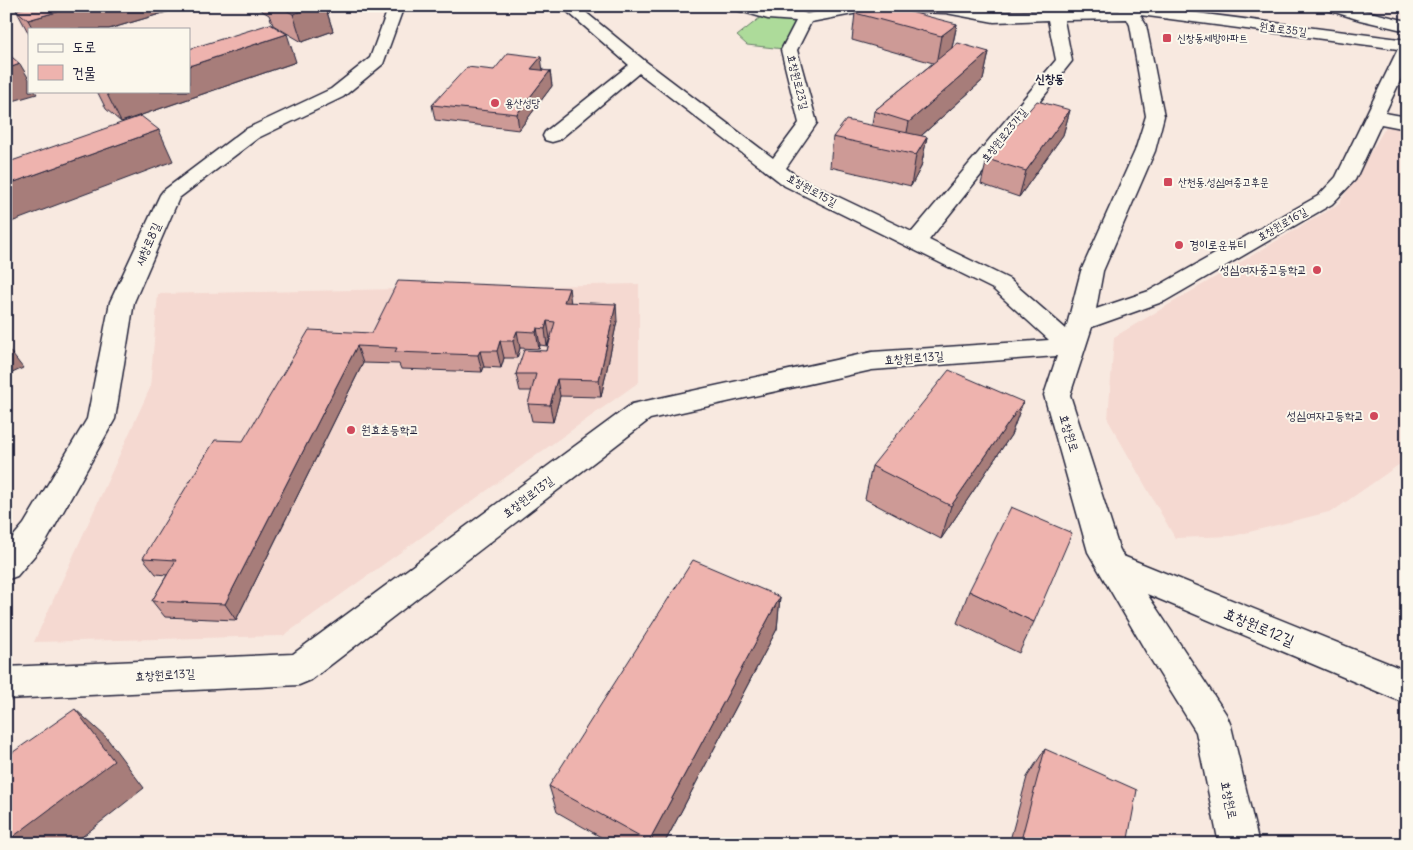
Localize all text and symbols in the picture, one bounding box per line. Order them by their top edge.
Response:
street label: 원효로35길 [1258,19,1308,39]
legend [28,28,190,92]
place label: 신창동세방아파트 [1177,31,1248,45]
marker: 신창동세방아파트 [1161,32,1173,44]
text: 도로 [72,37,96,56]
street label: 효창원로23길 [784,53,812,111]
text: 건물 [72,63,96,82]
district label: 신창동 [1036,71,1064,86]
place label: 용산성당 [505,96,541,110]
marker: 용산성당 [489,97,501,109]
street label: 효창원로23가길 [978,105,1030,165]
street label: 효창원로15길 [785,171,840,210]
place label: 산천동.성심여중고후문 [1178,175,1269,189]
marker: 산천동.성심여중고후문 [1162,176,1174,188]
street label: 효창원로16길 [1255,204,1309,244]
street label: 새창로8길 [131,220,164,268]
place label: 경이로운뷰티 [1189,237,1247,252]
marker: 경이로운뷰티 [1173,239,1185,251]
place label: 성심여자중고등학교 [1220,262,1307,277]
marker: 성심여자중고등학교 [1311,264,1323,276]
street label: 효창원로13길 [884,348,945,367]
place label: 성심여자고등학교 [1287,408,1364,423]
marker: 성심여자고등학교 [1368,410,1380,422]
street label: 효창원로 [1057,412,1082,454]
place label: 원효초등학교 [361,422,419,437]
marker: 원효초등학교 [345,424,357,436]
street label: 효창원로13길 [499,472,556,521]
street label: 효창원로12길 [1221,603,1297,650]
street label: 효창원로13길 [135,665,196,684]
street label: 효창원로 [1218,779,1241,820]

